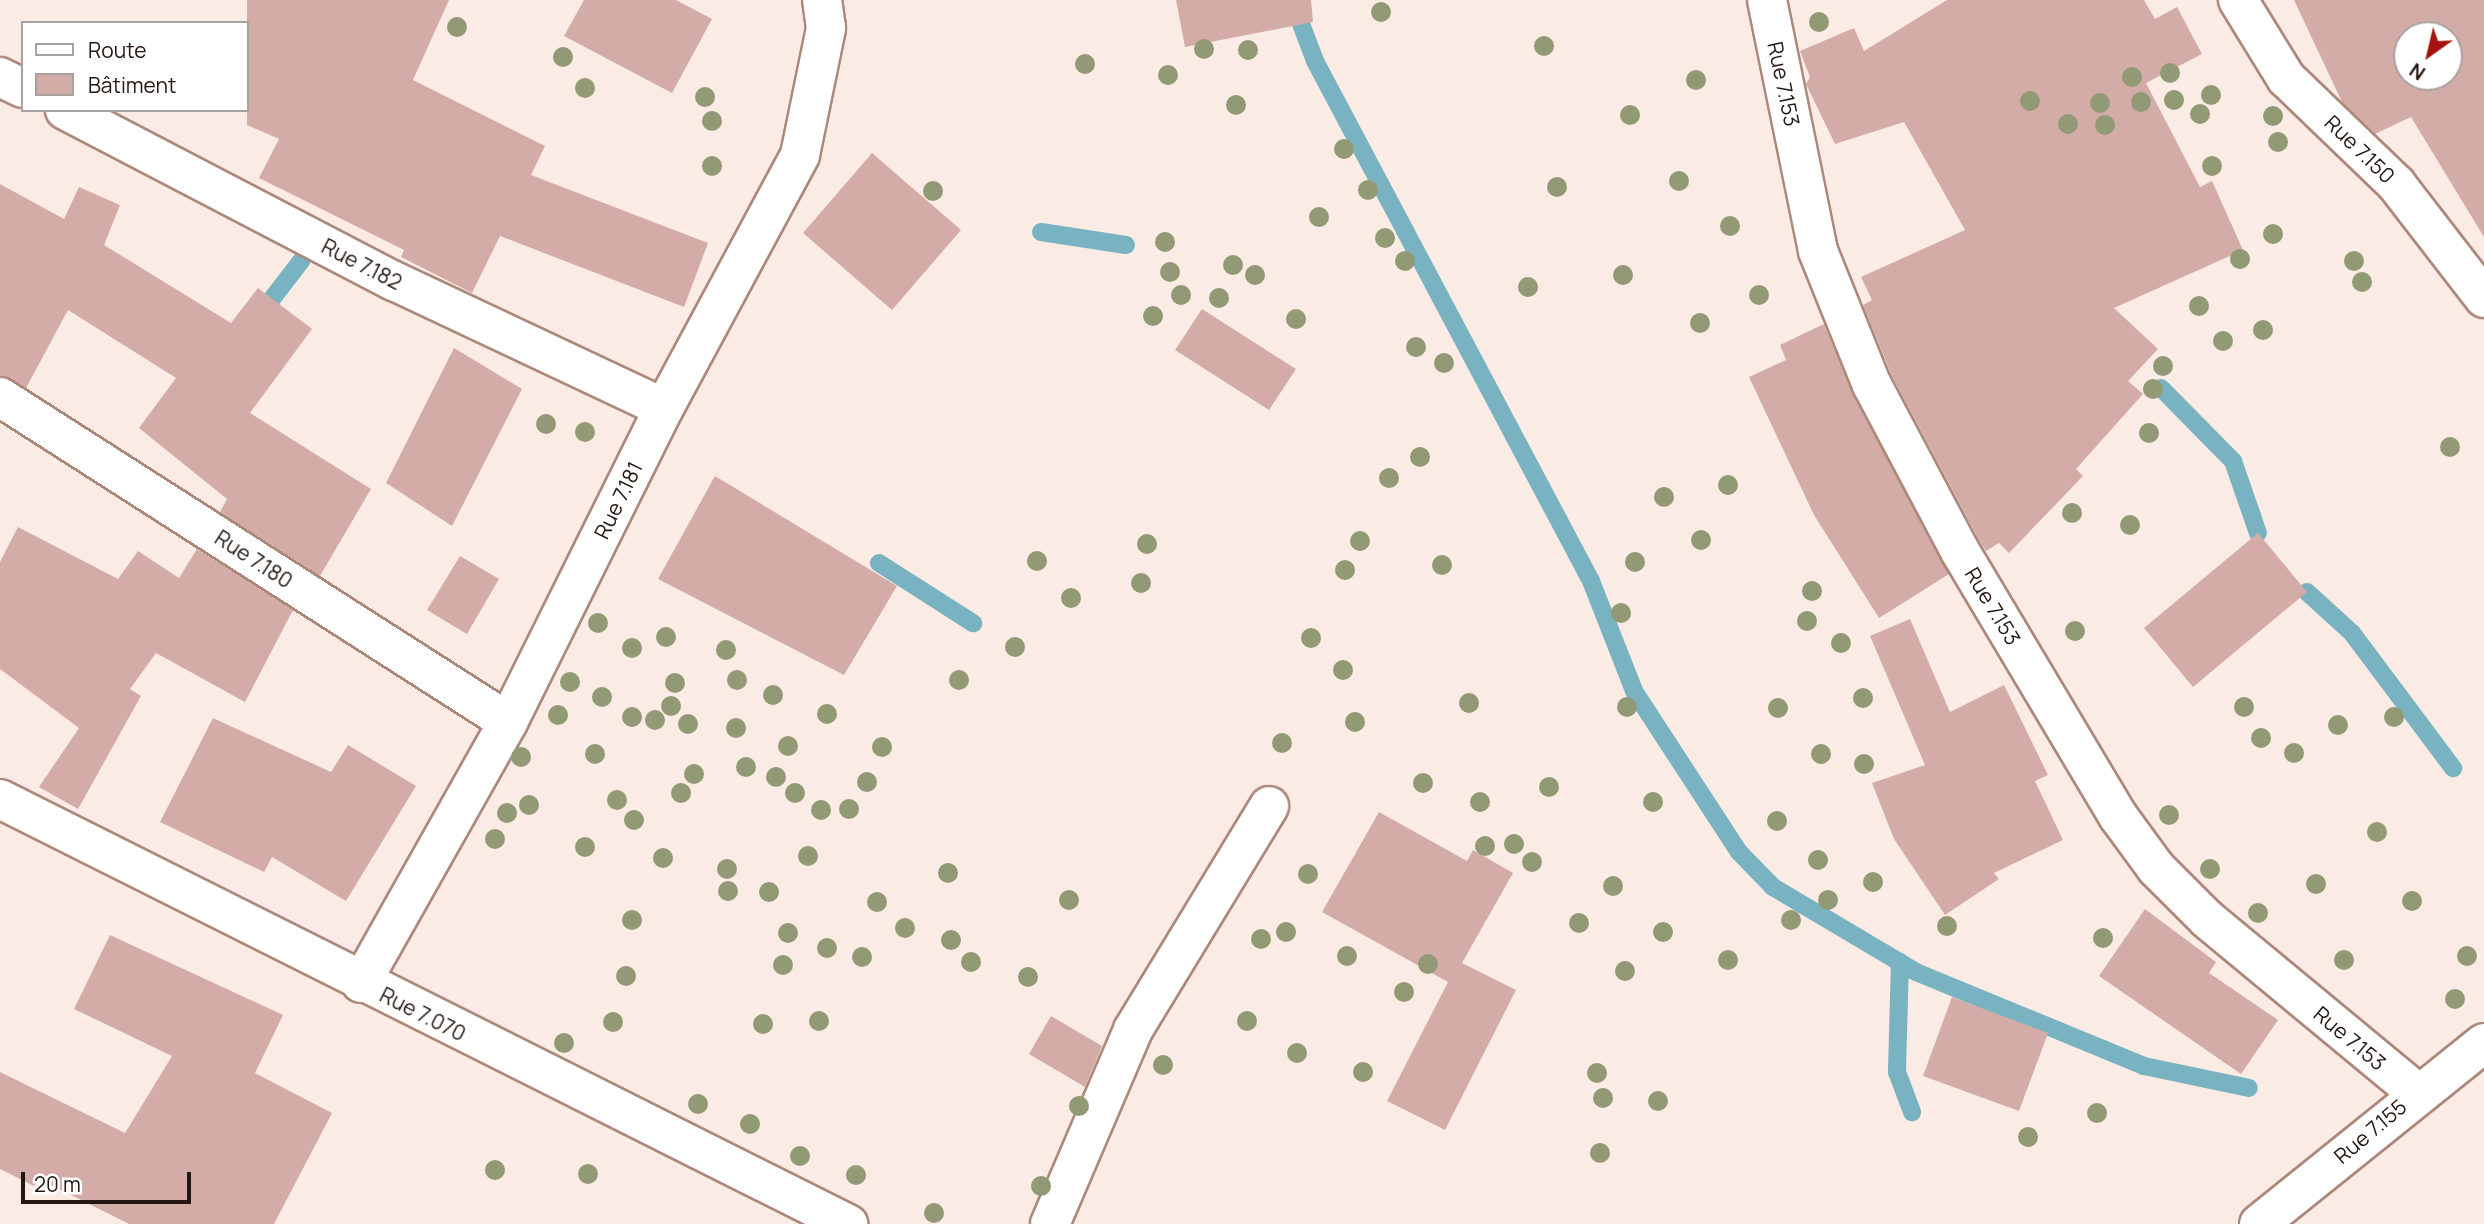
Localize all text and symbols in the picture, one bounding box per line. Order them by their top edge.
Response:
legend [21,21,248,112]
north arrow [2393,21,2463,91]
text: Route [88,36,146,64]
street label: Rue 7.153 [1763,39,1805,129]
text: N [2404,57,2430,86]
text: Bâtiment [88,71,176,99]
street label: Rue 7.150 [2320,110,2400,188]
street label: Rue 7.182 [318,233,406,295]
street label: Rue 7.181 [589,457,647,543]
street label: Rue 7.180 [211,525,297,593]
street label: Rue 7.153 [1960,563,2026,649]
street label: Rue 7.070 [376,982,470,1046]
street label: Rue 7.153 [2309,1001,2391,1075]
street label: Rue 7.155 [2329,1094,2411,1168]
scale bar [24,1158,194,1202]
text: 20 m [34,1170,81,1198]

